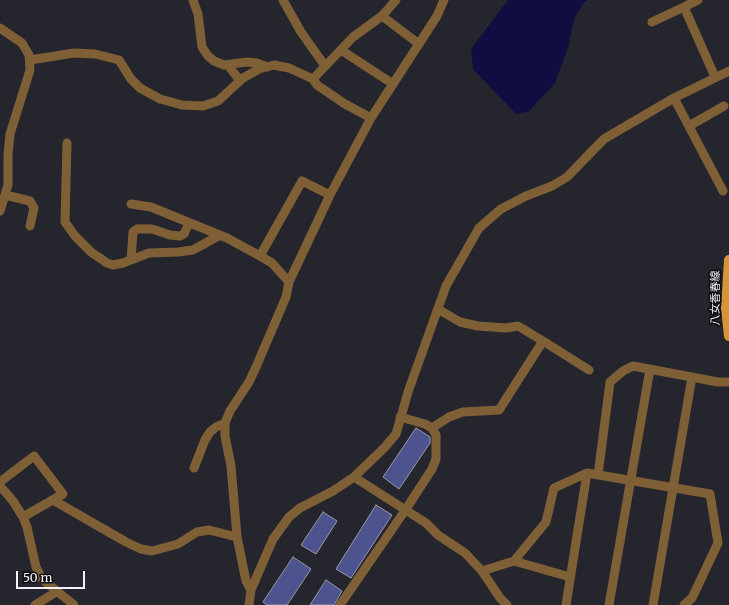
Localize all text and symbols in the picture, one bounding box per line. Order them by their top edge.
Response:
street label: 八女香春線 [709,271,723,325]
scale bar [18,563,87,589]
text: 50 m [23,570,52,585]

